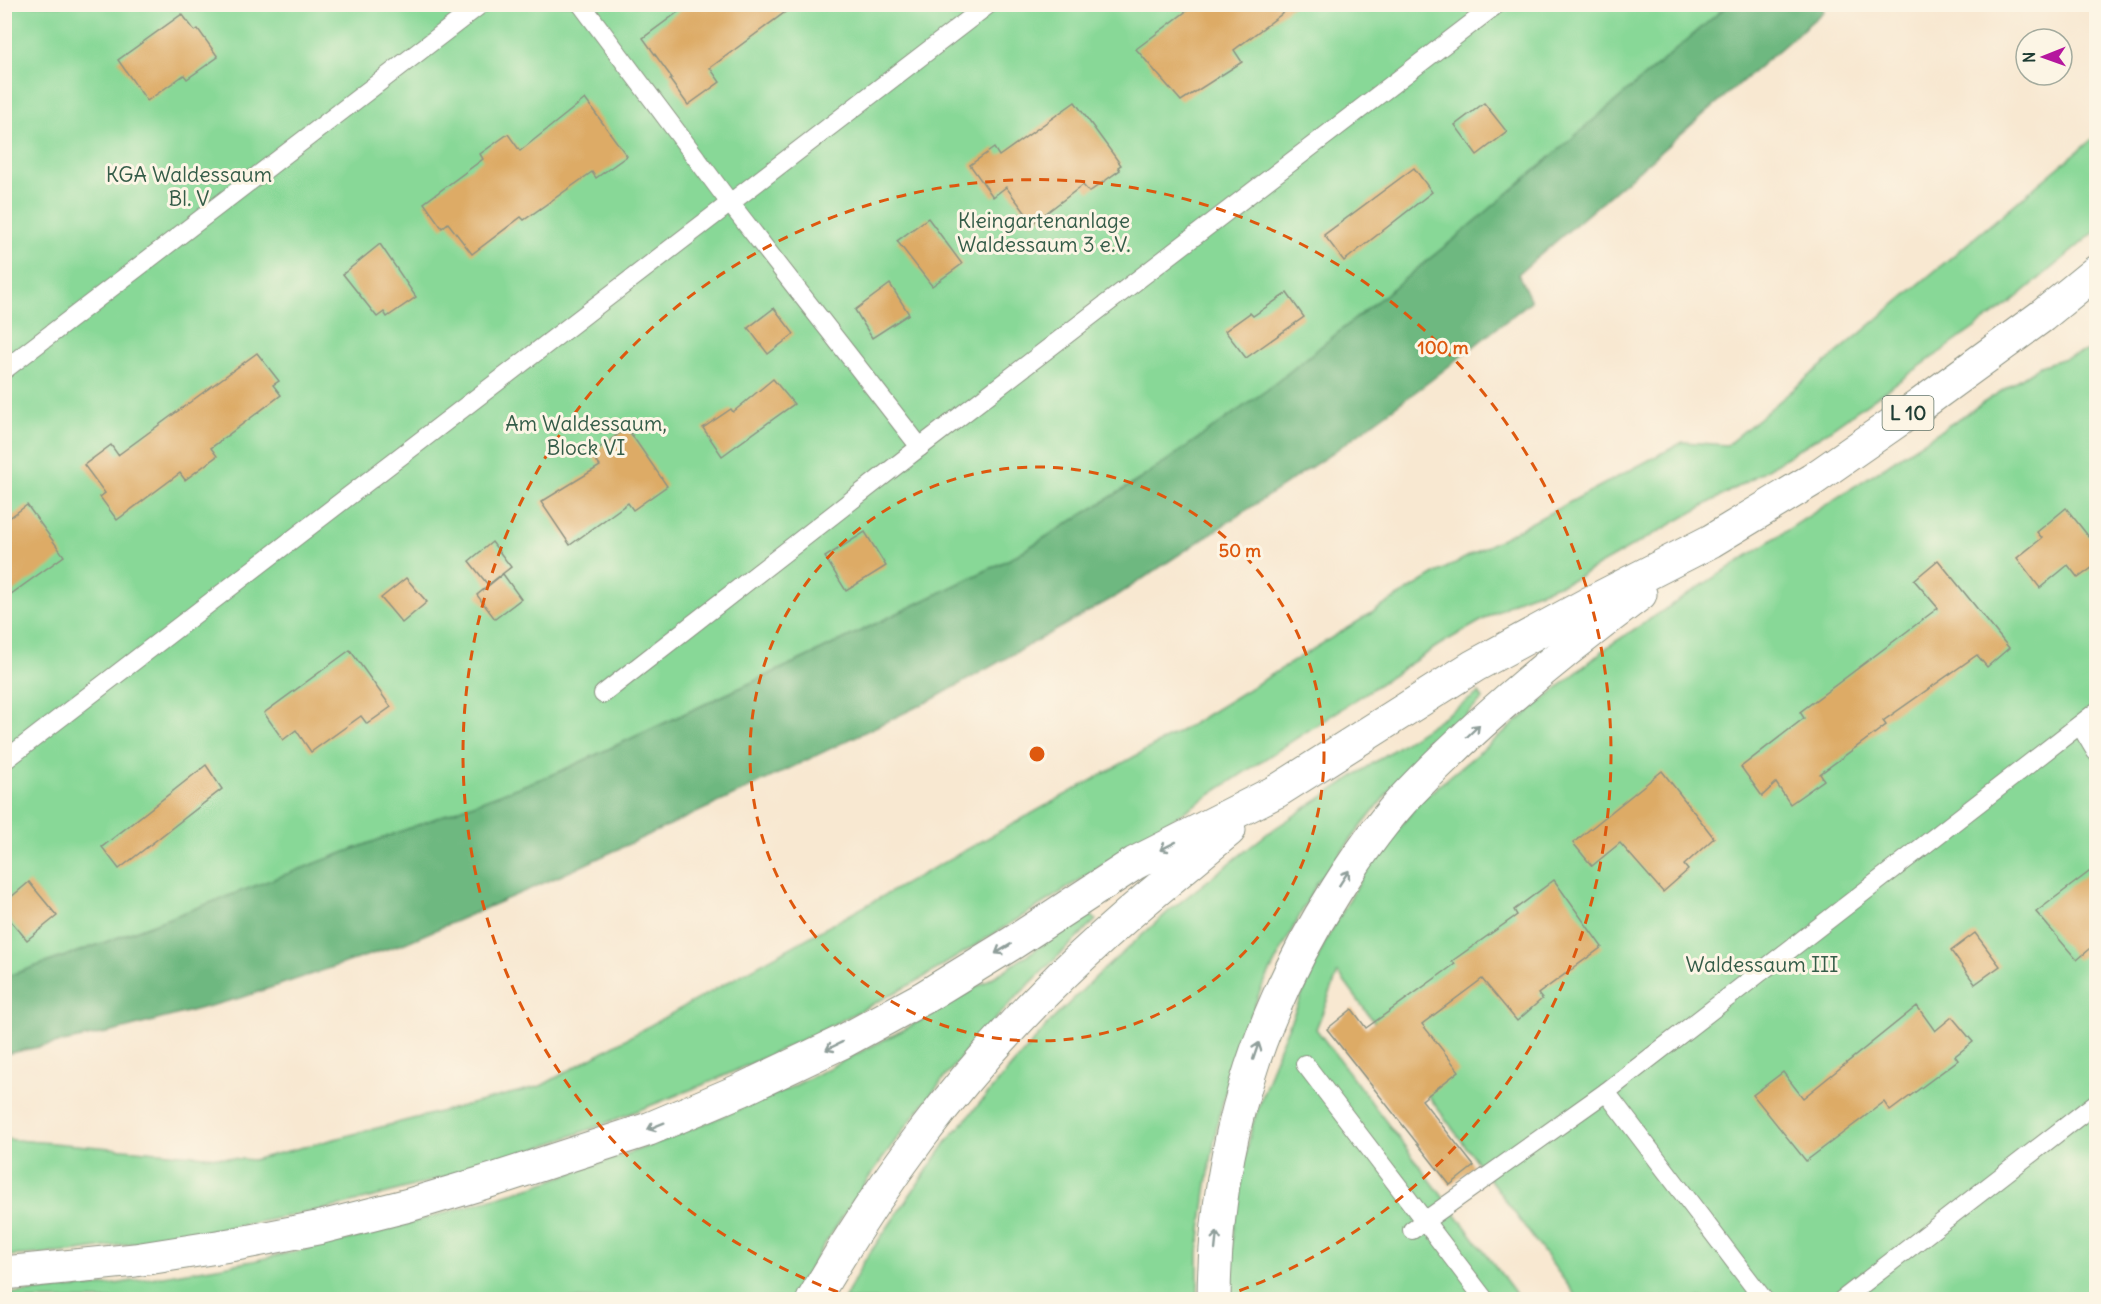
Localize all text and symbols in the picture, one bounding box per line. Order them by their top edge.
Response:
north arrow [2014,27,2074,87]
text: N [2019,52,2039,63]
park label: KGA Waldessaum Bl. V [106,161,272,212]
park label: Kleingartenanlage Waldessaum 3 e.V. [957,207,1131,258]
text: 100 m [1418,336,1469,359]
road number: L 10 [1882,396,1934,430]
park label: Am Waldessaum, Block VI [505,410,667,461]
text: 50 m [1219,539,1261,562]
one-way arrow [1465,724,1480,739]
centre of rings [1027,744,1047,764]
one-way arrow [1160,841,1178,852]
one-way arrow [1338,869,1351,886]
one-way arrow [995,943,1012,955]
park label: Waldessaum III [1686,951,1838,978]
one-way arrow [825,1041,843,1053]
one-way arrow [1252,1042,1263,1061]
one-way arrow [647,1121,666,1132]
one-way arrow [1211,1232,1222,1252]

